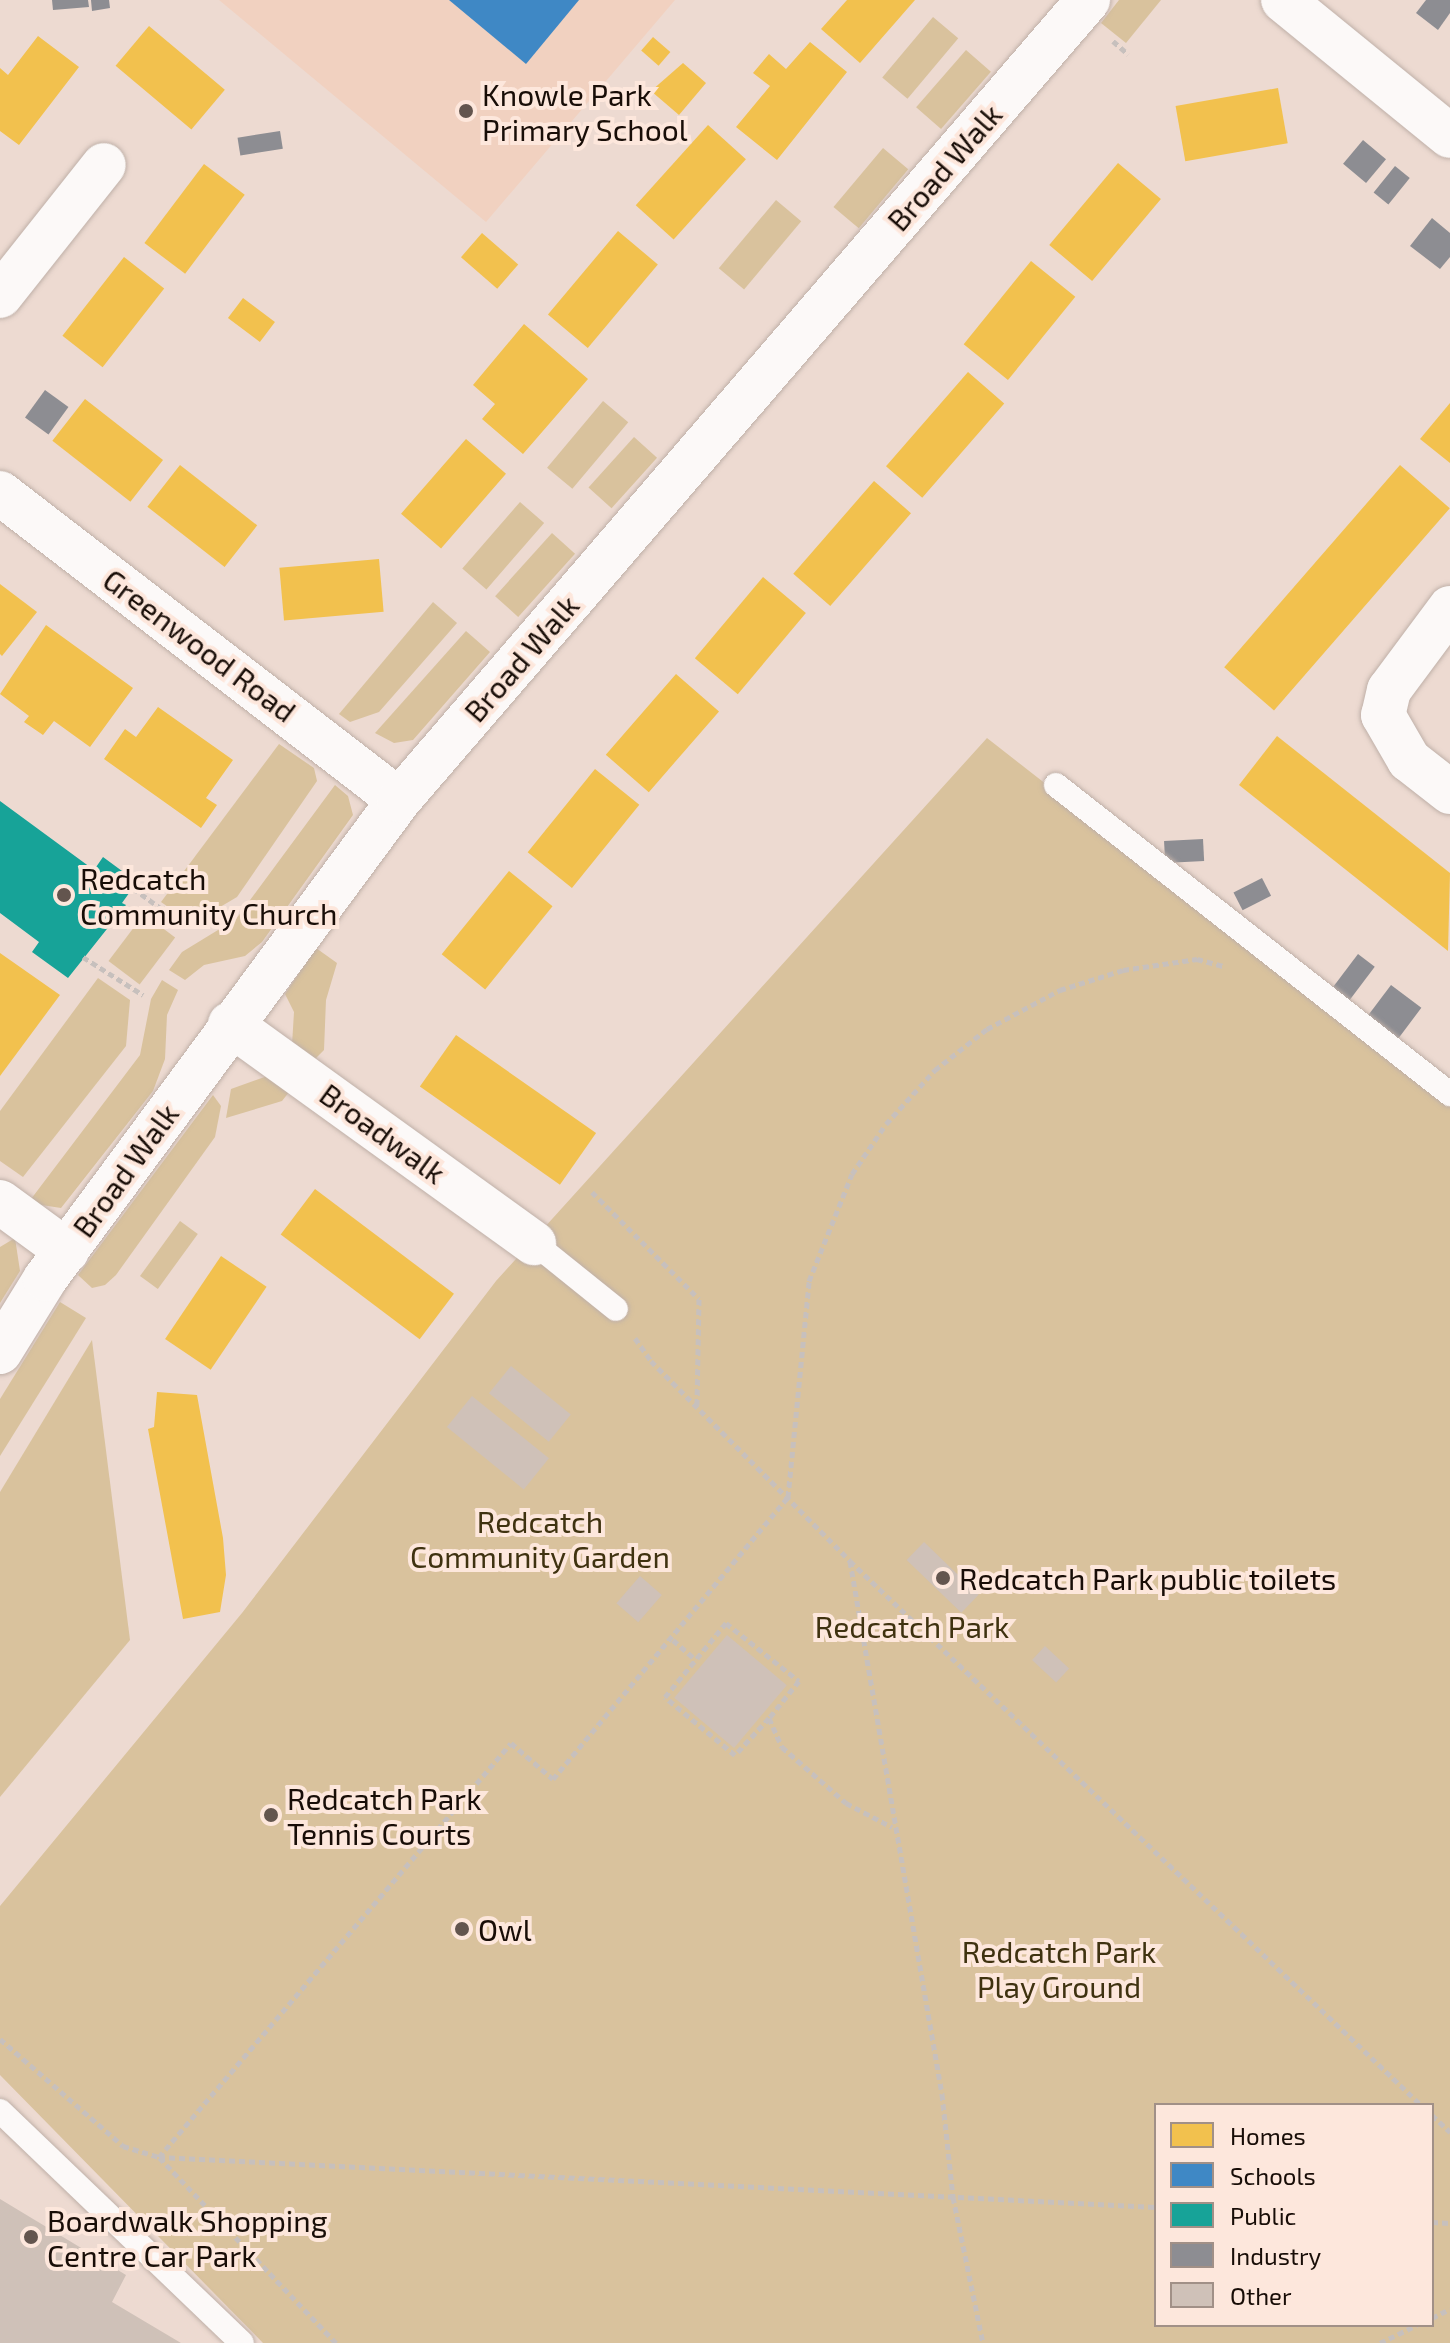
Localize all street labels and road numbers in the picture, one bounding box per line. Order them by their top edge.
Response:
street label: Broad Walk [879,96,1009,238]
street label: Greenwood Road [97,561,303,729]
street label: Broad Walk [456,587,586,729]
street label: Broadwalk [313,1075,453,1191]
street label: Broad Walk [64,1096,186,1244]

